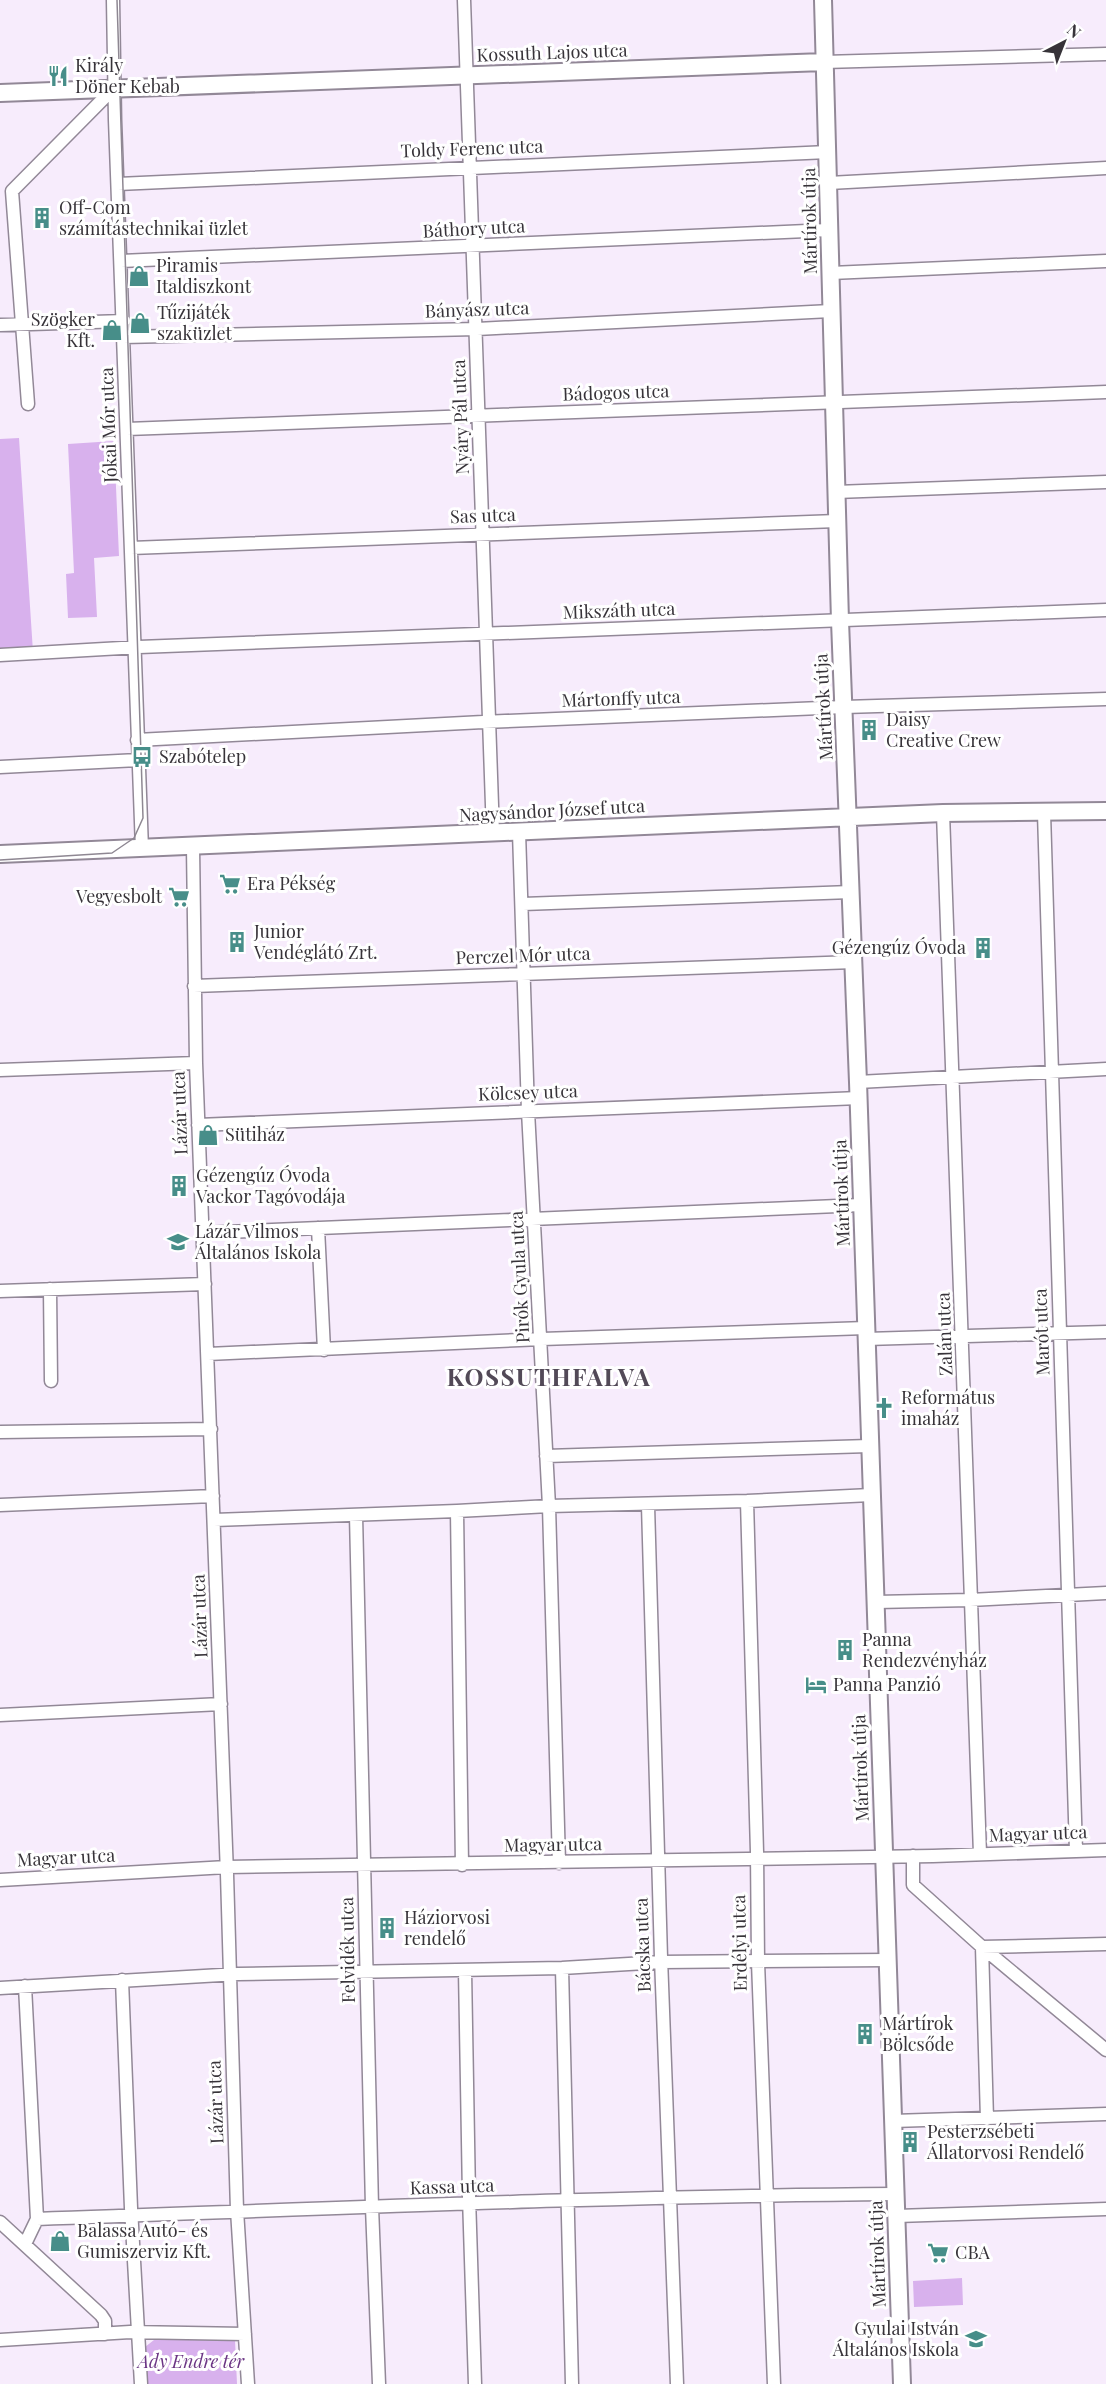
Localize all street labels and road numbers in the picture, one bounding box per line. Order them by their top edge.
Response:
street label: Kossuth Lajos utca [476,37,628,67]
street label: Toldy Ferenc utca [400,134,544,162]
street label: Mártírok útja [796,167,822,275]
street label: Báthory utca [422,213,526,243]
street label: Bányász utca [424,295,530,323]
street label: Nyáry Pál utca [446,359,474,475]
street label: Jókai Mór utca [94,367,122,484]
street label: Bádogos utca [562,378,670,406]
street label: Sas utca [450,502,516,528]
street label: Mikszáth utca [562,596,676,624]
street label: Mártírok útja [808,653,838,761]
street label: Mártonffy utca [561,684,681,712]
street label: Nagysándor József utca [459,793,645,827]
street label: Perczel Mór utca [455,941,591,969]
street label: Lázár utca [166,1071,192,1155]
street label: Kölcsey utca [478,1078,578,1106]
street label: Mártírok útja [827,1139,855,1247]
street label: Pirók Gyula utca [504,1210,534,1344]
street label: Marót utca [1027,1288,1055,1376]
street label: Zalán utca [931,1292,957,1376]
street label: Lázár utca [186,1574,212,1658]
street label: Mártírok útja [846,1714,874,1822]
street label: Magyar utca [988,1819,1088,1847]
street label: Magyar utca [504,1831,602,1857]
street label: Magyar utca [16,1842,116,1872]
street label: Erdélyi utca [726,1894,752,1992]
street label: Felvidék utca [334,1897,360,2003]
street label: Bácska utca [628,1897,656,1993]
street label: Lázár utca [202,2060,228,2144]
street label: Kassa utca [409,2173,495,2199]
street label: Mártírok útja [863,2200,891,2308]

